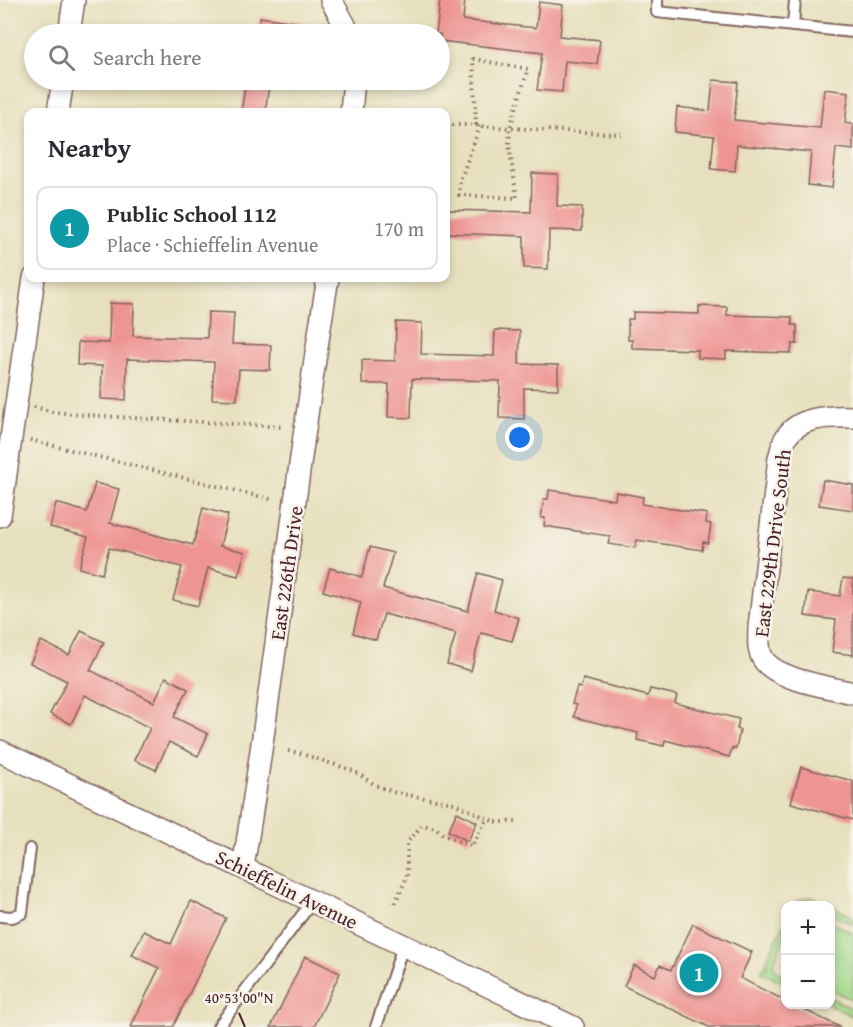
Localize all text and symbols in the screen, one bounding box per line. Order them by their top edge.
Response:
search box [24,24,450,90]
icon: search [45,41,78,74]
text: Search here [93,41,202,73]
text: Nearby [48,128,131,167]
text: Public School 112 [107,198,277,230]
text: 1 [64,214,75,243]
text: 170 m [374,214,424,243]
text: Place · Schieffelin Avenue [107,230,318,259]
your location [505,423,534,452]
street label: East 229th Drive South [746,447,798,639]
street label: East 226th Drive [262,504,310,642]
street label: Schieffelin Avenue [211,842,363,936]
map controls [781,901,835,1009]
button: + [781,901,835,955]
pin: 1 [680,950,718,996]
button: − [781,955,835,1009]
text: 40°53'00"N [205,987,274,1008]

